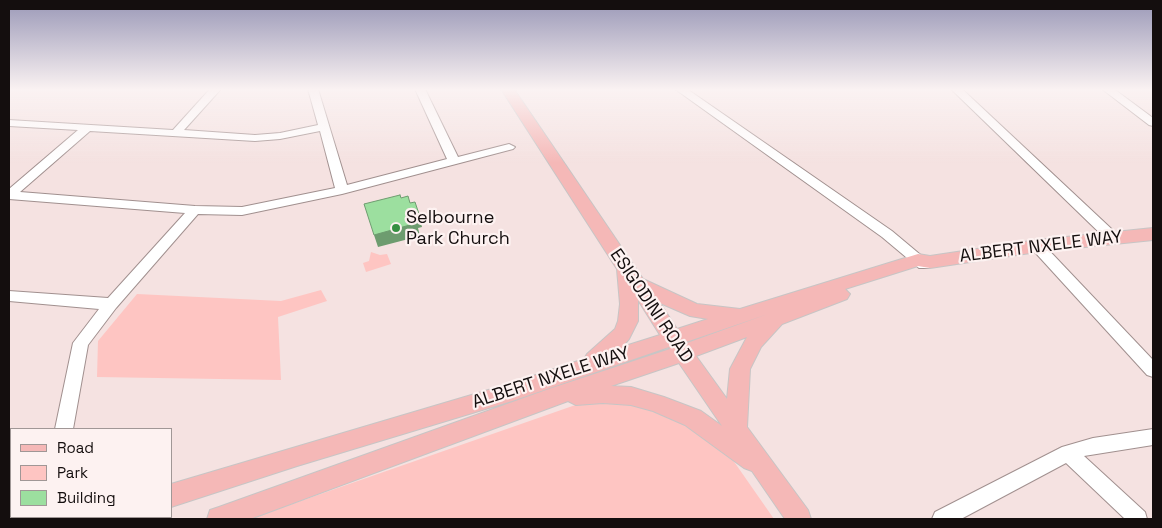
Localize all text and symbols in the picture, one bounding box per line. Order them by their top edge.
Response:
place label: Selbourne Park Church [406,207,510,250]
marker: Selbourne Park Church [390,222,402,234]
street label: ALBERT NXELE WAY [958,226,1124,268]
street label: ESIGODINI ROAD [605,245,697,367]
street label: ALBERT NXELE WAY [470,342,632,414]
legend [10,428,172,518]
text: Road [57,438,94,457]
text: Park [57,463,88,482]
text: Building [57,488,116,507]

